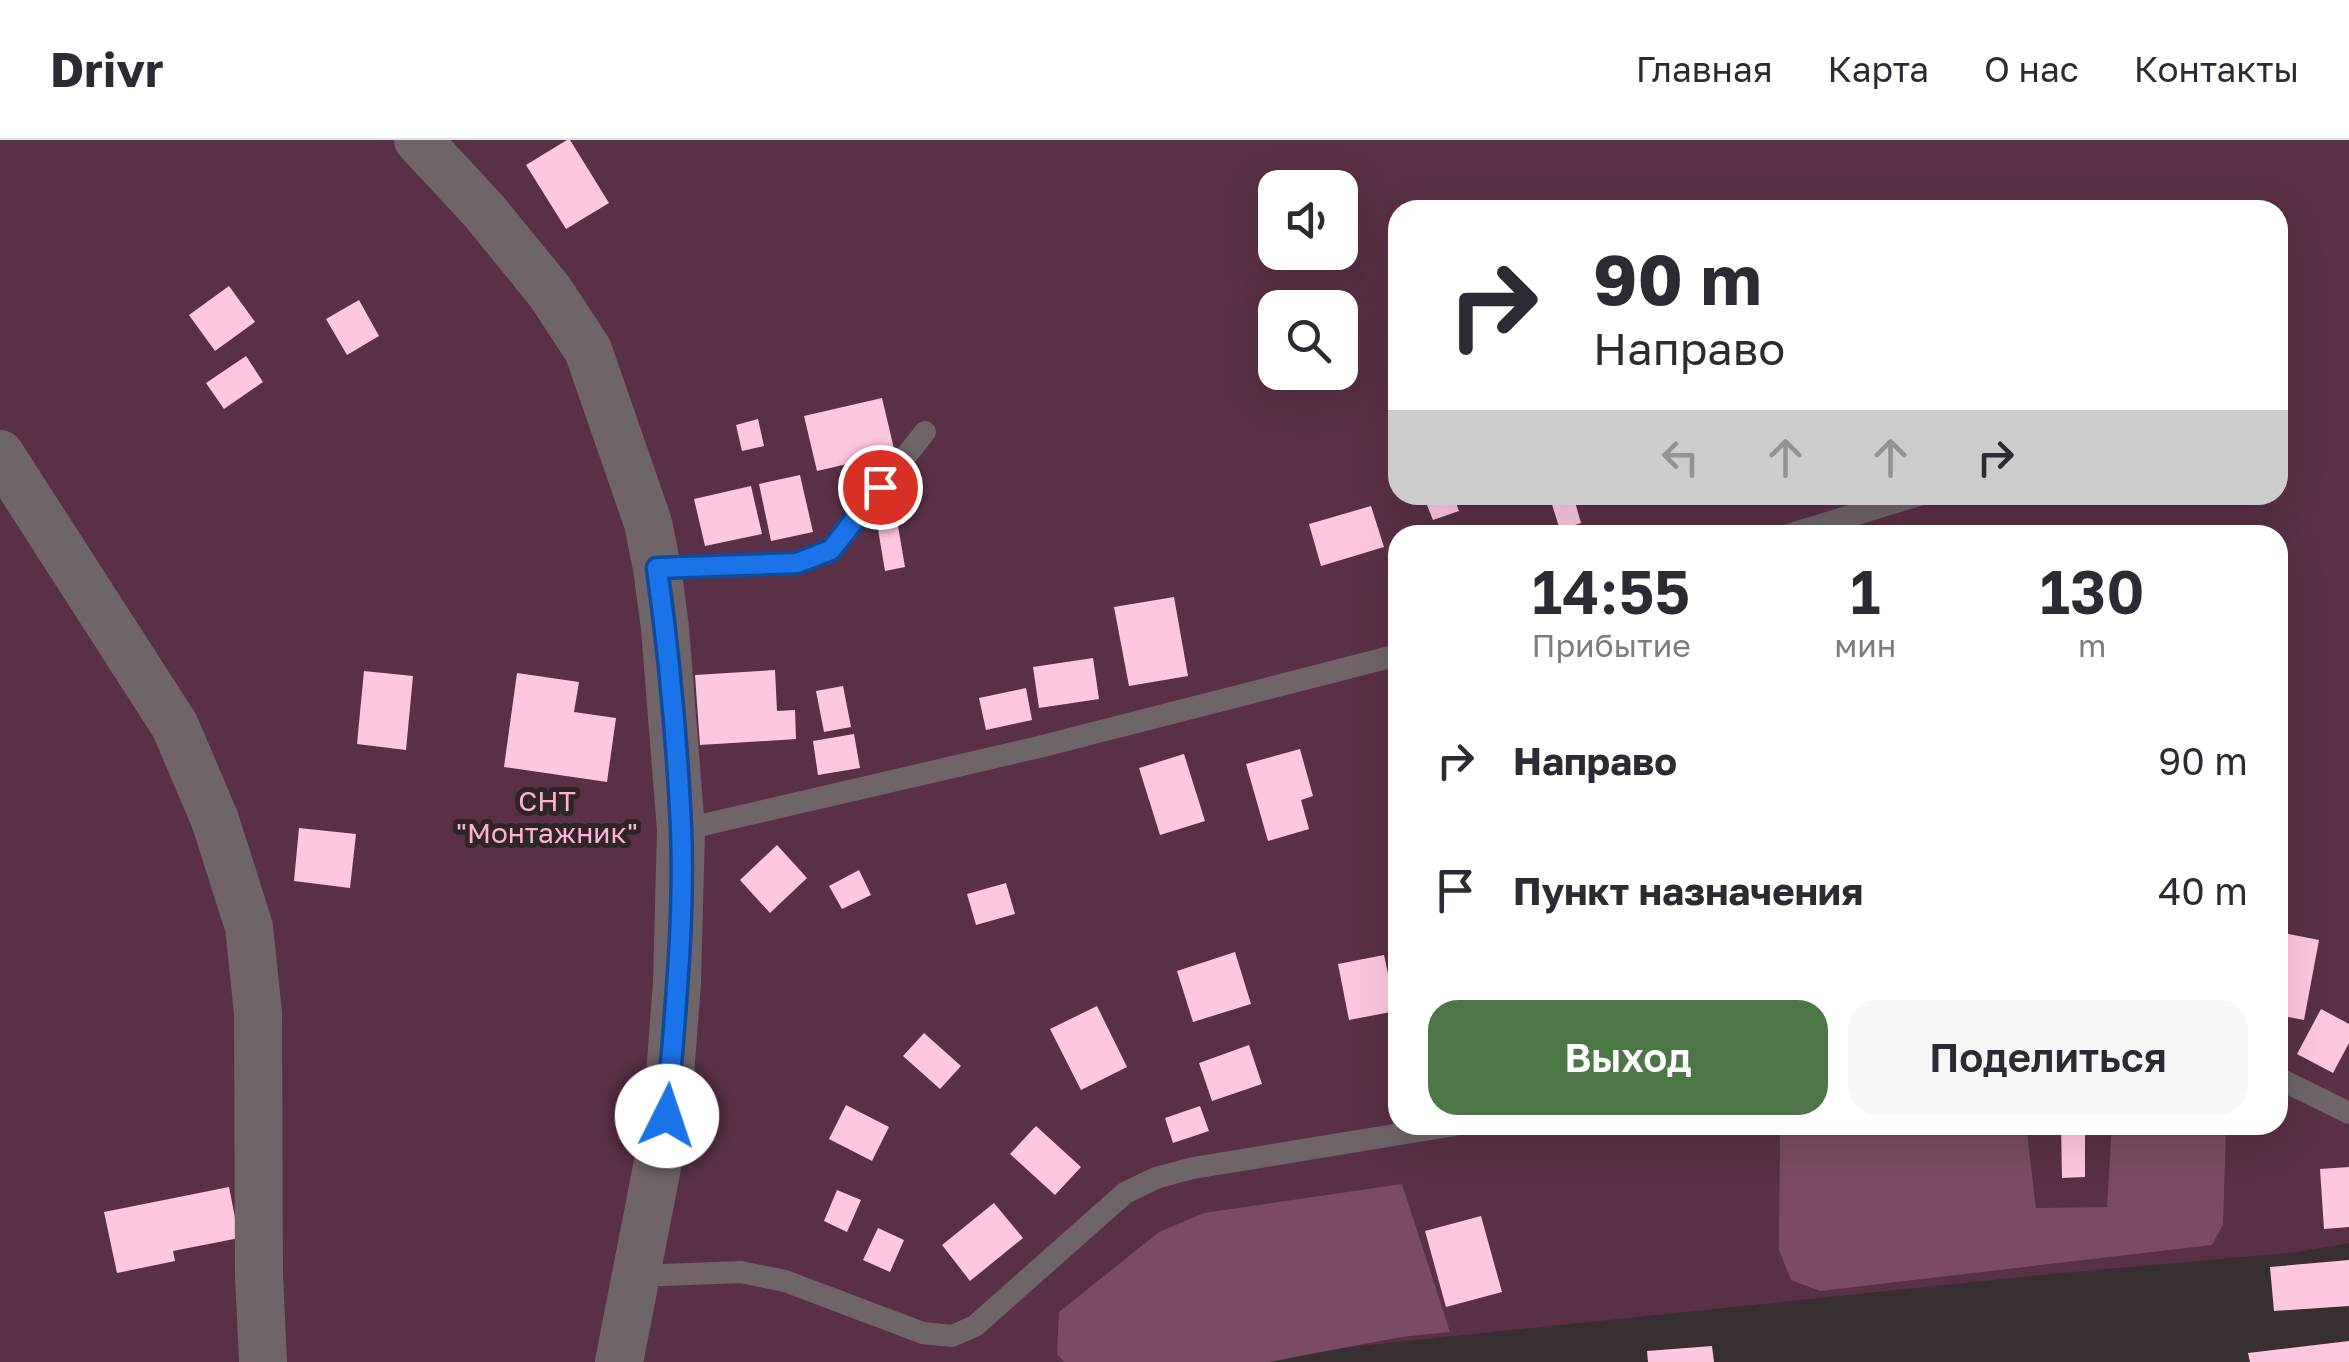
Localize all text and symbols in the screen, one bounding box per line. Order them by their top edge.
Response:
text: Drivr [50,40,164,98]
text: Главная [1636,48,1773,90]
text: Карта [1828,48,1929,90]
text: О нас [1984,48,2079,90]
text: Контакты [2134,48,2299,90]
map controls [1258,170,1358,390]
button: sound [1258,170,1358,270]
text: 90 m [1593,236,1762,320]
icon: right [1428,240,1558,370]
button: search [1258,290,1358,390]
text: Направо [1593,321,1785,375]
icon: left [1653,430,1708,485]
icon: ahead [1758,430,1813,485]
icon: ahead [1863,430,1918,485]
icon: right [1968,430,2023,485]
pin [838,445,923,530]
icon: arrive [853,460,908,515]
text: 14:55 [1532,555,1690,627]
text: 1 [1850,555,1880,627]
text: 130 [2040,555,2145,627]
text: Прибытие [1531,626,1691,664]
text: мин [1834,626,1896,664]
text: m [2078,626,2106,664]
icon: right [1428,733,1483,788]
text: Направо [1513,738,1677,783]
text: 90 m [2158,738,2248,783]
park label: СНТ "Монтажник" [456,784,638,849]
icon: arrive [1428,863,1483,918]
text: Пункт назначения [1513,868,1863,913]
text: 40 m [2158,868,2248,913]
button: Выход [1428,1000,1828,1115]
button: Поделиться [1848,1000,2248,1115]
position arrow [615,1064,719,1168]

